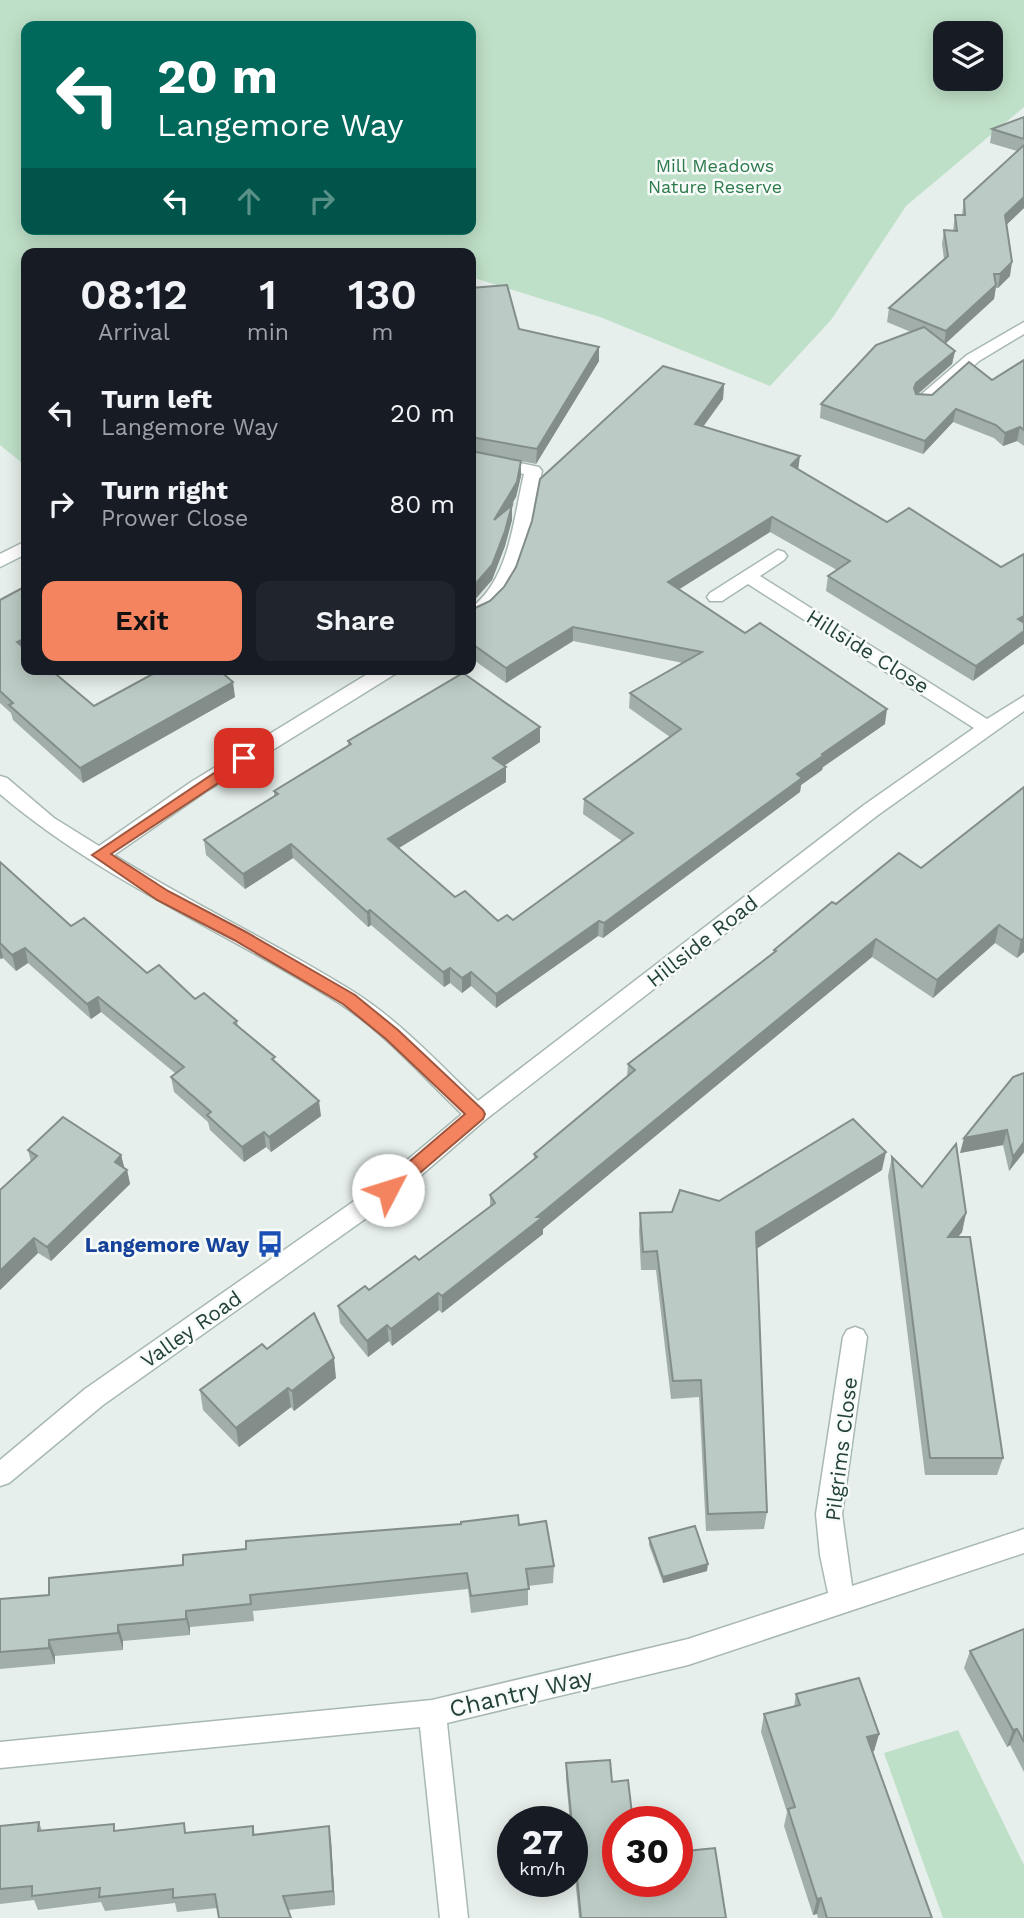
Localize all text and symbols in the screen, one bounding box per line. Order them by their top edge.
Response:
map controls [933,21,1003,91]
button: layers [933,21,1003,91]
text: 20 m [157,47,278,105]
icon: left [42,49,133,140]
text: Langemore Way [157,106,404,144]
park label: Mill Meadows Nature Reserve [648,155,782,197]
icon: left [157,182,195,220]
icon: ahead [230,182,268,220]
icon: right [303,182,341,220]
text: 08:12 [80,270,188,319]
text: 1 [259,270,277,319]
text: 130 [348,270,417,319]
text: Arrival [98,319,170,346]
text: min [247,319,289,346]
text: m [372,319,393,346]
text: Turn left [101,384,212,414]
icon: left [42,394,80,432]
text: 20 m [390,398,455,428]
text: Langemore Way [101,414,278,441]
text: Turn right [101,475,228,505]
icon: right [42,485,80,523]
text: 80 m [389,489,455,519]
text: Prower Close [101,505,248,532]
button: Exit [42,581,242,661]
button: Share [256,581,455,661]
street label: Hillside Close [802,603,934,699]
pin [214,728,274,788]
icon: arrive [225,739,263,777]
street label: Hillside Road [641,890,763,992]
position arrow [351,1153,425,1227]
bus stop icon: Langemore Way [255,1229,285,1259]
place label: Langemore Way [85,1232,249,1257]
street label: Valley Road [136,1285,246,1373]
street label: Pilgrims Close [820,1376,862,1522]
street label: Chantry Way [447,1663,596,1723]
speed limit sign: 30 [602,1806,693,1897]
text: 27 [522,1821,563,1863]
text: km/h [519,1858,566,1879]

